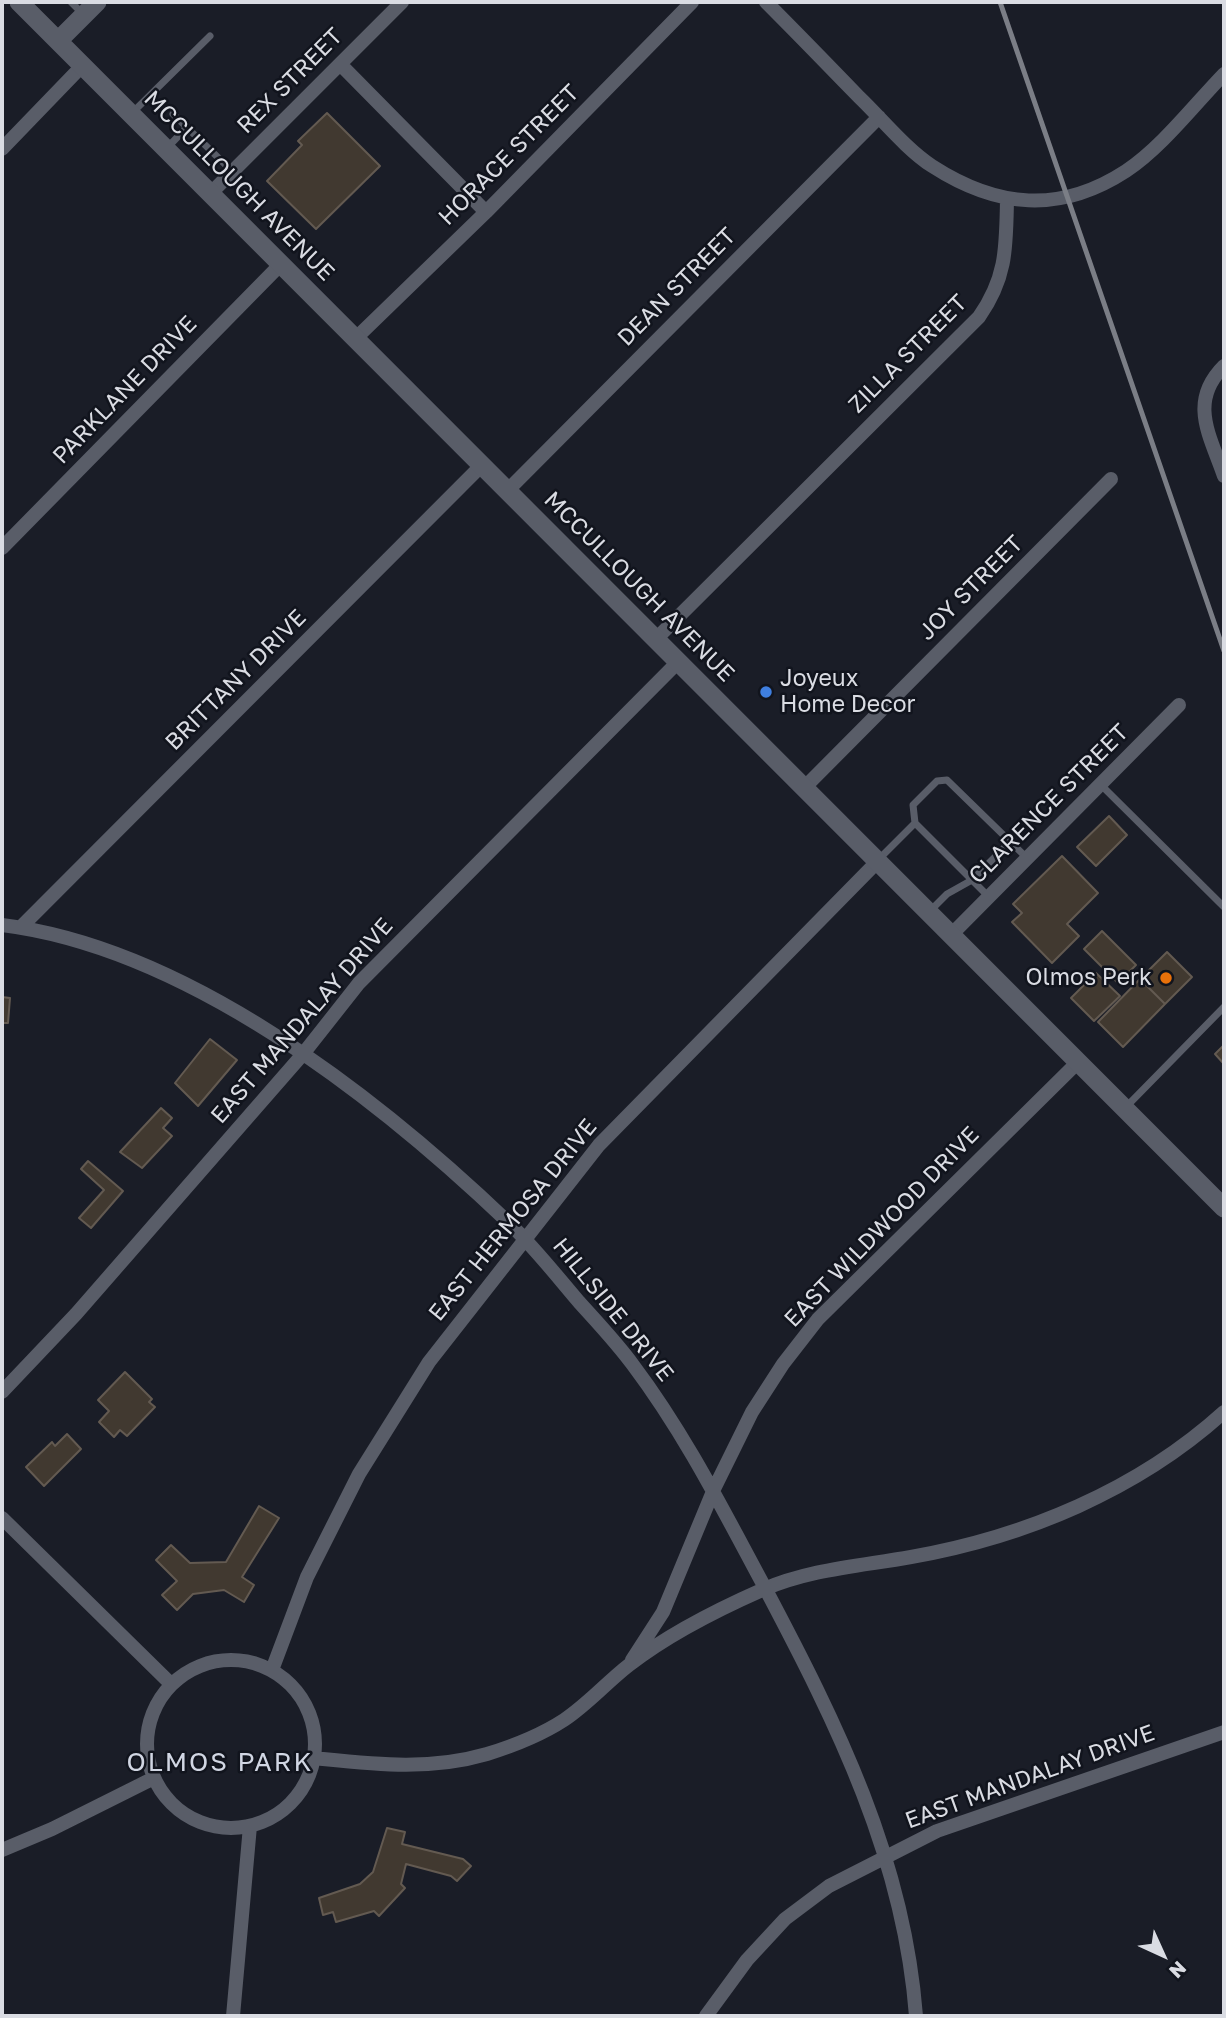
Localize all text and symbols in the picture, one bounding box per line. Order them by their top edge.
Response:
street label: REX STREET [232,23,348,139]
street label: HORACE STREET [433,79,585,231]
street label: MCCULLOUGH AVENUE [138,85,340,287]
street label: DEAN STREET [612,222,742,352]
street label: ZILLA STREET [843,289,973,419]
street label: PARKLANE DRIVE [47,310,203,470]
street label: MCCULLOUGH AVENUE [538,486,740,688]
street label: JOY STREET [913,530,1029,646]
street label: BRITTANY DRIVE [160,604,312,756]
place label: Joyeux Home Decor [780,665,915,719]
marker: Joyeux Home Decor [758,684,774,700]
street label: CLARENCE STREET [963,718,1135,890]
street label: EAST MANDALAY DRIVE [205,913,399,1129]
place label: Olmos Perk [1025,964,1152,992]
marker: Olmos Perk [1158,970,1174,986]
street label: EAST HERMOSA DRIVE [423,1114,603,1326]
street label: EAST WILDWOOD DRIVE [779,1121,985,1333]
street label: HILLSIDE DRIVE [547,1233,679,1387]
street label: EAST MANDALAY DRIVE [902,1719,1158,1835]
district label: OLMOS PARK [128,1747,312,1779]
north arrow [1128,1920,1198,1990]
text: N [1165,1957,1191,1983]

